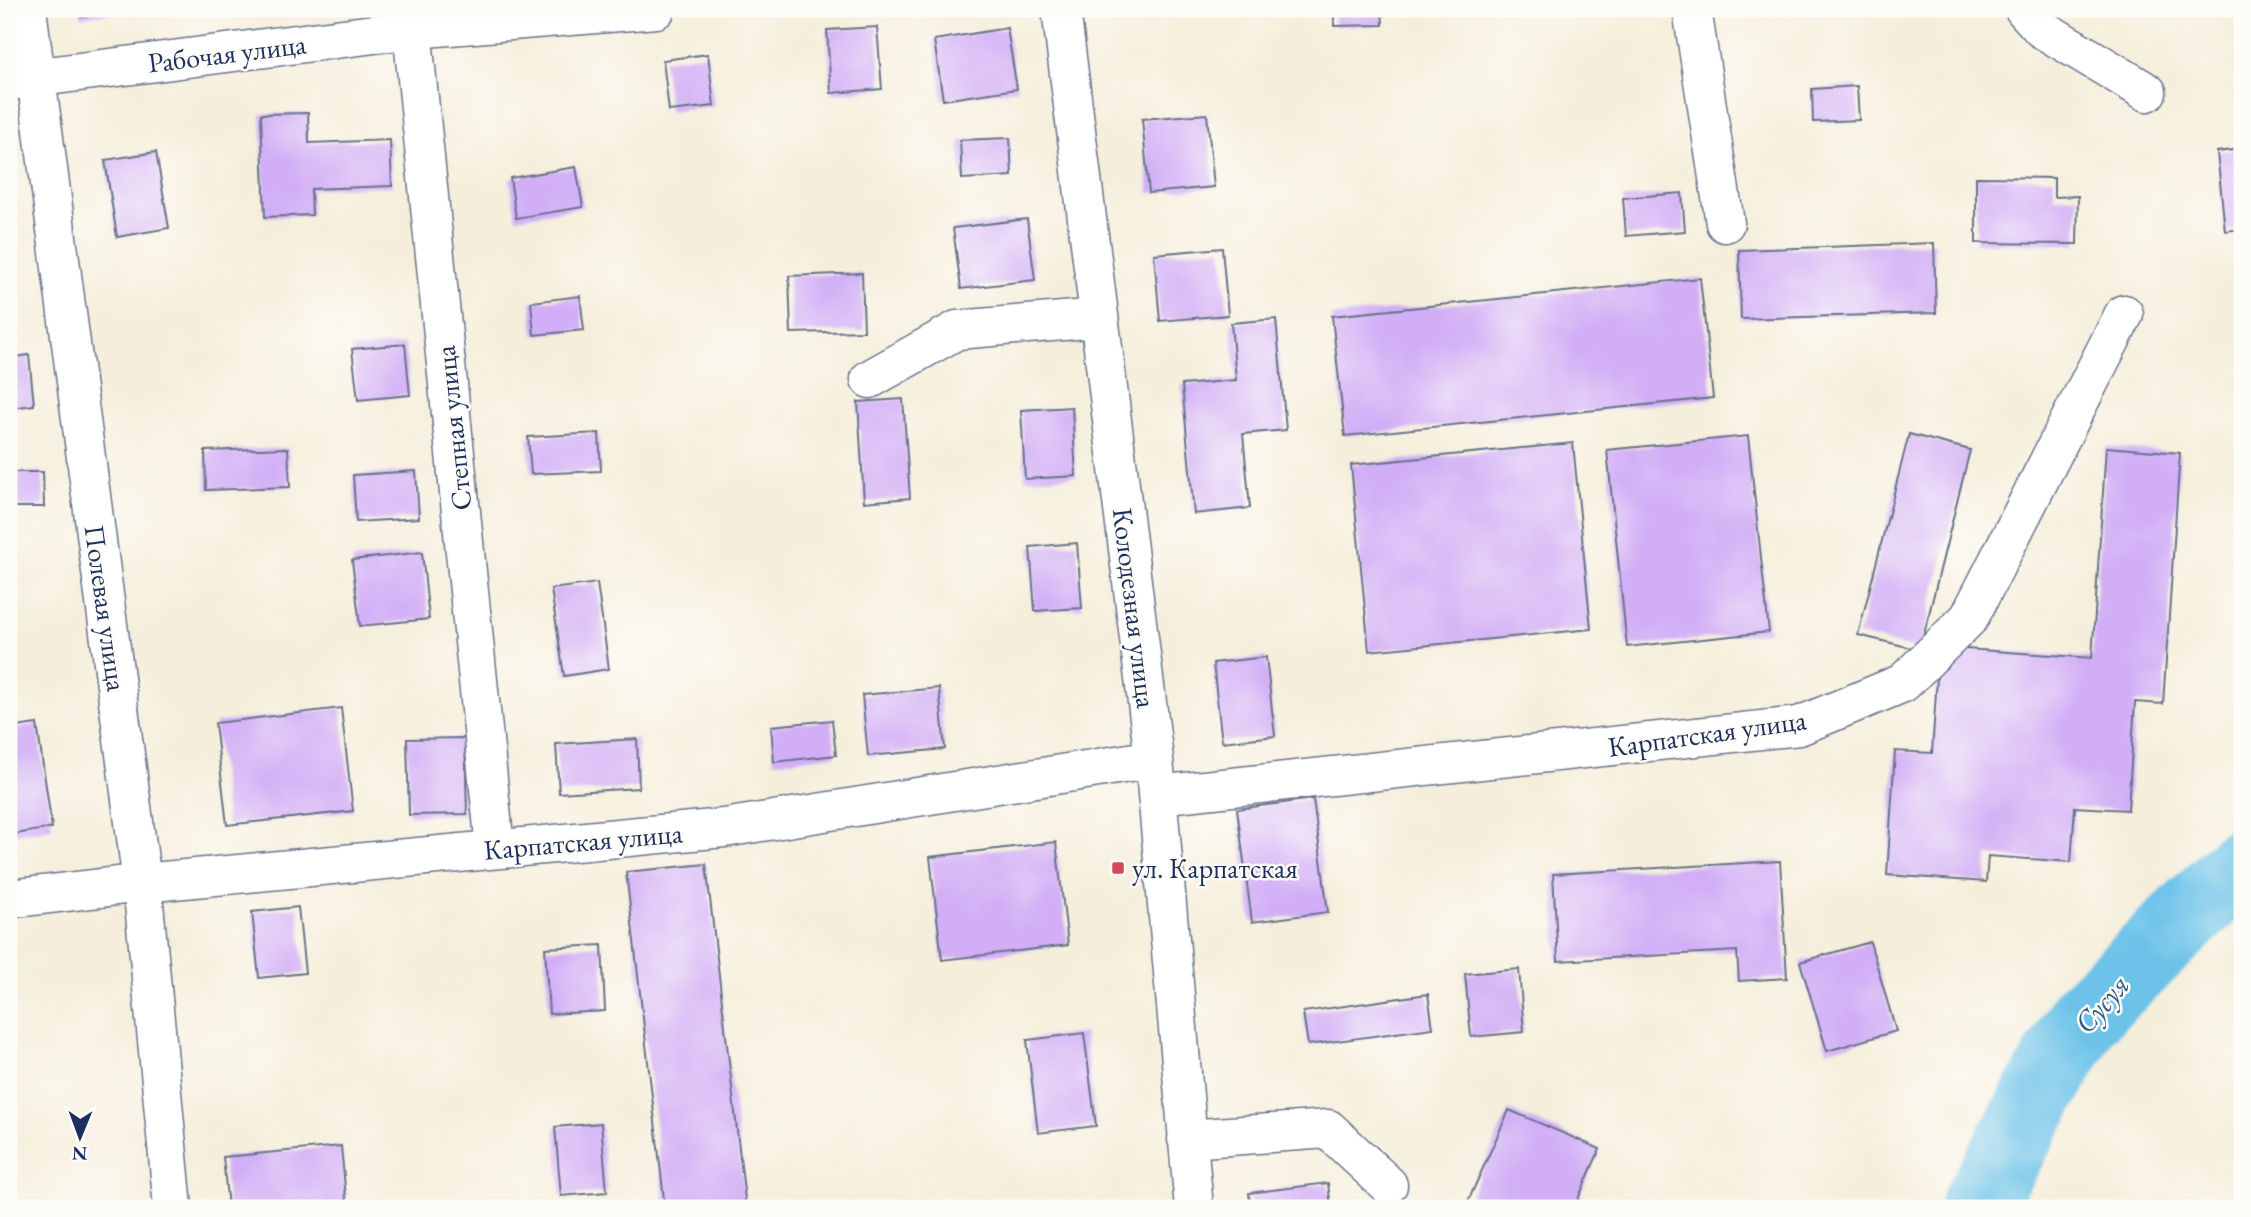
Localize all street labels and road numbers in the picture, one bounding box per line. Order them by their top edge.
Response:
street label: Рабочая улица [146,25,309,81]
street label: Степная улица [426,343,480,512]
street label: Колодезная улица [1105,506,1165,711]
street label: Полевая улица [77,523,136,694]
street label: Карпатская улица [1606,701,1809,765]
street label: Карпатская улица [482,814,685,868]

